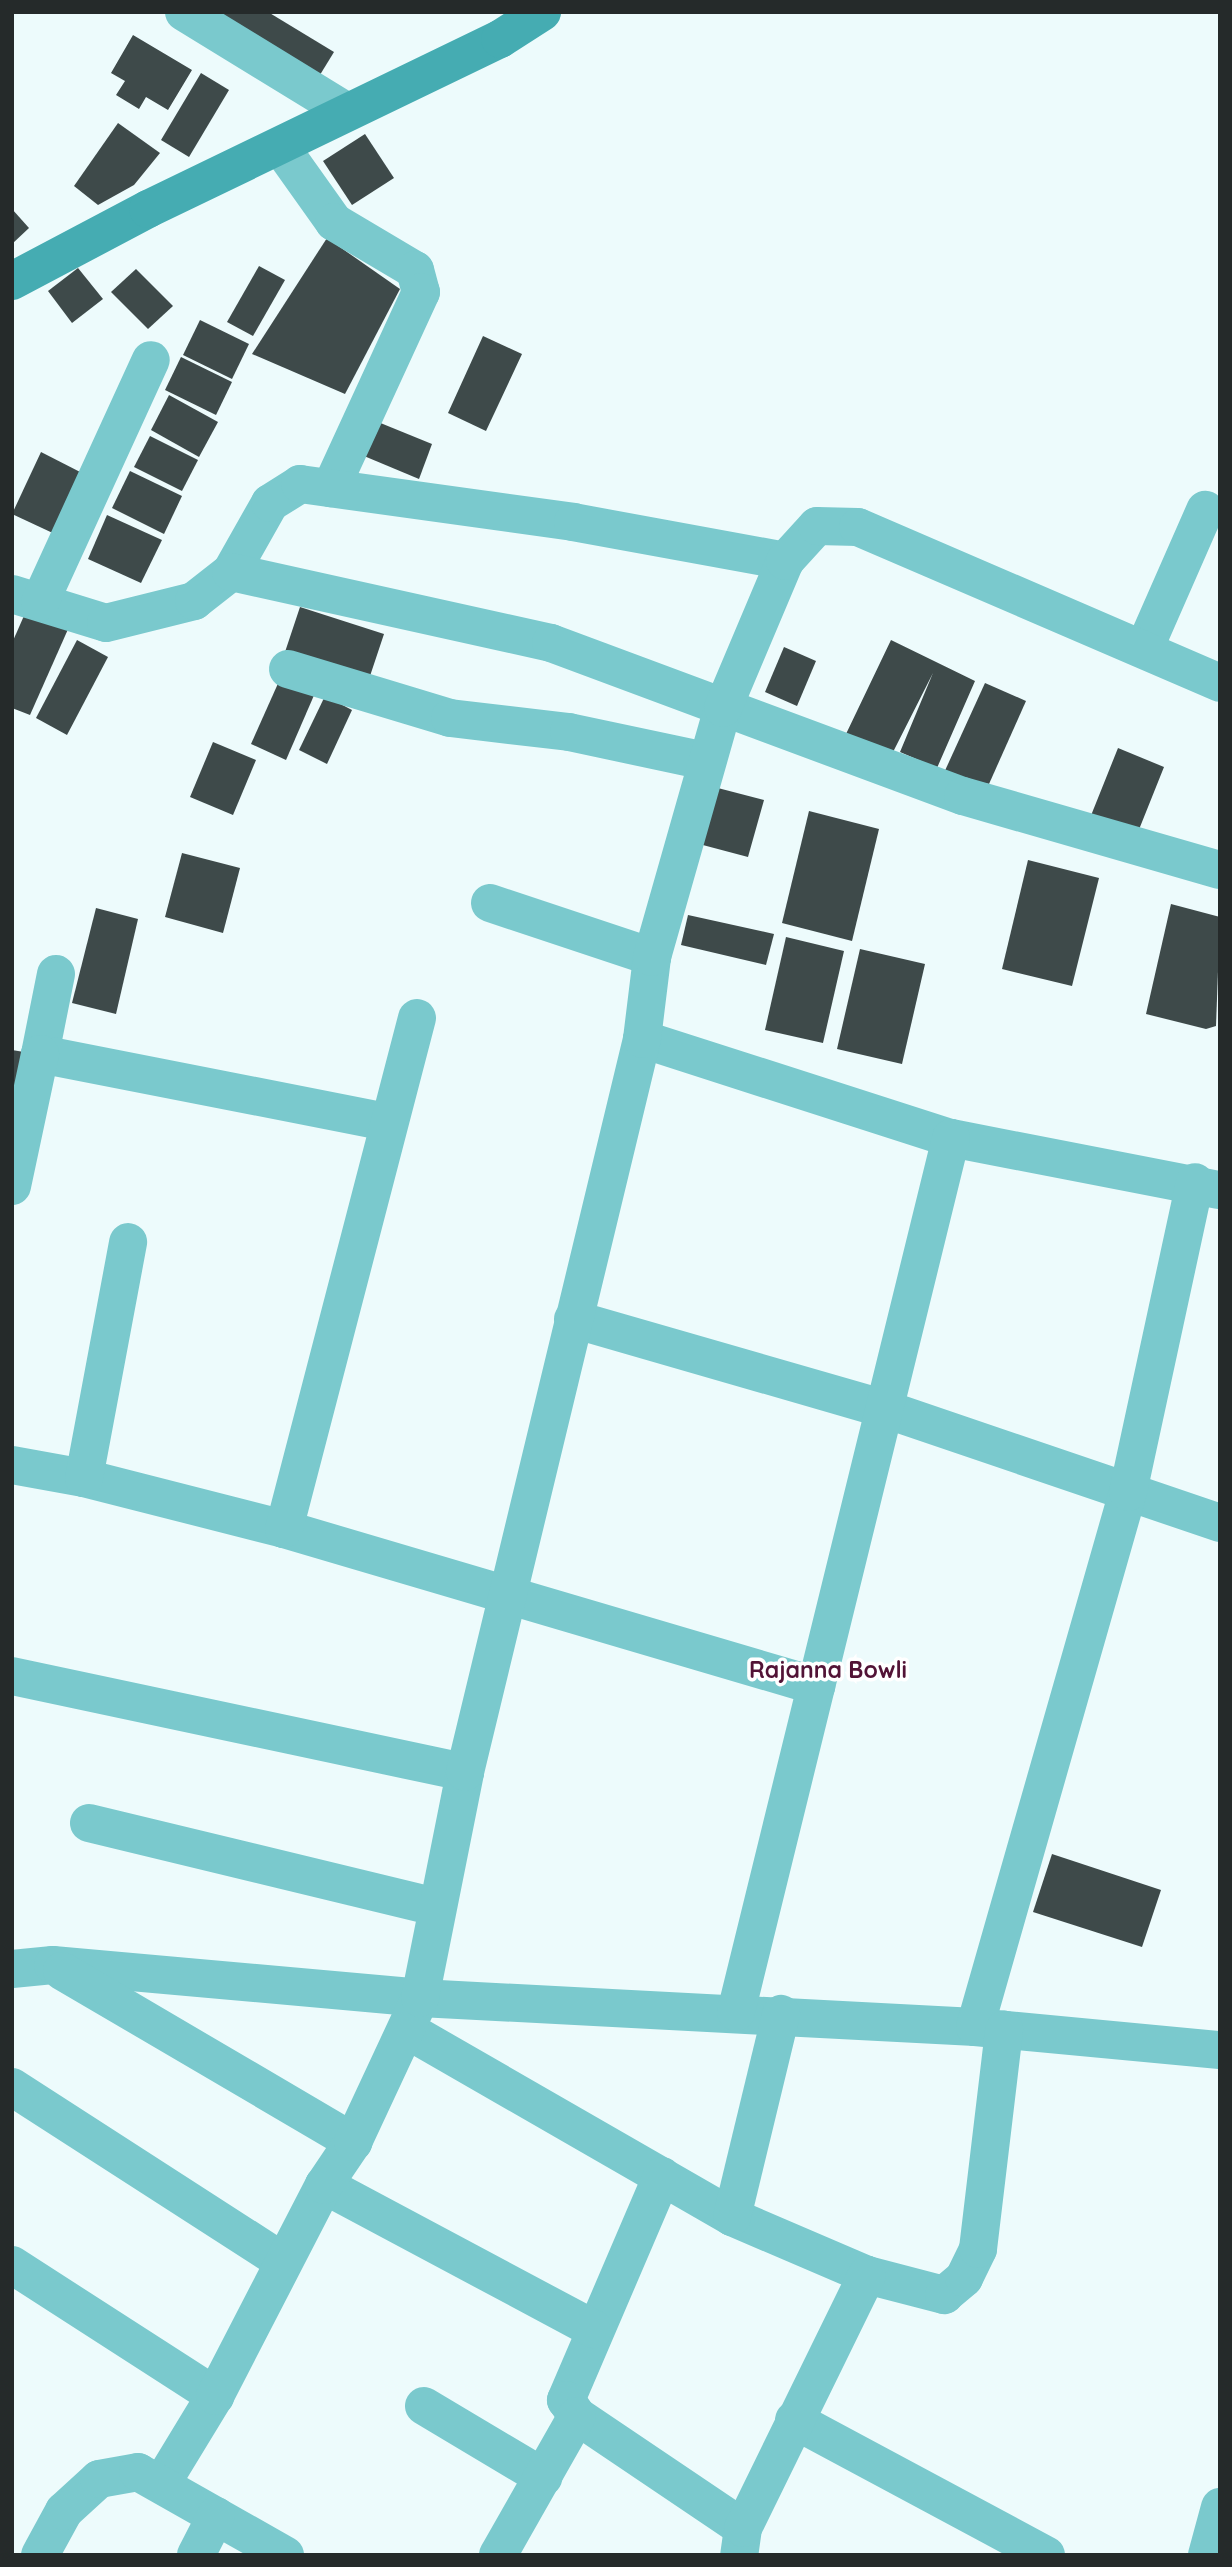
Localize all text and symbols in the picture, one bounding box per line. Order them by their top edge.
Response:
district label: Rajanna Bowli [749,1656,907,1684]

